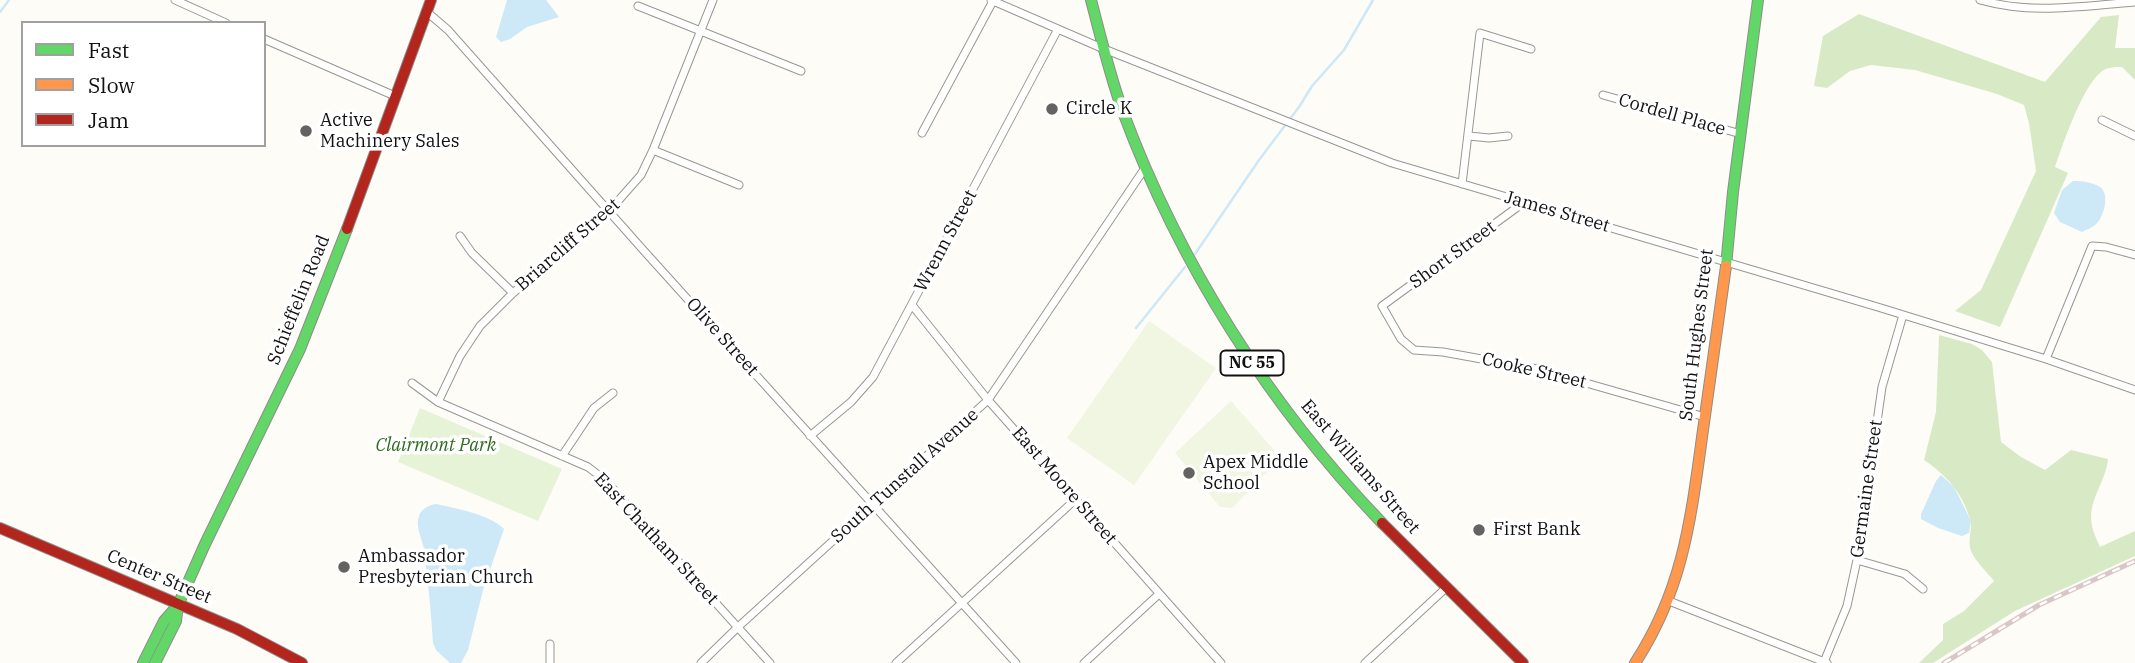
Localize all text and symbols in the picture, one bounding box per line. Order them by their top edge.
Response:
legend [21,21,266,147]
text: Fast [88,36,129,64]
text: Slow [88,71,135,99]
street label: Cordell Place [1616,89,1728,141]
place label: Circle K [1066,98,1133,120]
marker: Circle K [1044,101,1060,117]
text: Jam [88,106,129,134]
place label: Active Machinery Sales [320,110,459,152]
marker: Active Machinery Sales [298,123,314,139]
street label: Wrenn Street [910,186,982,296]
street label: James Street [1502,187,1612,237]
street label: Briarcliff Street [512,194,624,296]
street label: Short Street [1406,217,1500,293]
street label: Schieffelin Road [263,232,335,368]
street label: South Hughes Street [1676,248,1718,422]
street label: Olive Street [681,293,763,381]
street label: Cooke Street [1480,348,1588,394]
road number: NC 55 [1220,350,1284,376]
street label: East Williams Street [1296,396,1424,538]
street label: South Tunstall Avenue [827,404,983,548]
street label: Germaine Street [1847,419,1887,559]
street label: East Moore Street [1007,423,1121,549]
park label: Clairmont Park [376,435,496,457]
place label: Apex Middle School [1203,452,1308,494]
marker: Apex Middle School [1181,465,1197,481]
street label: East Chatham Street [589,469,723,609]
place label: First Bank [1493,519,1581,541]
marker: First Bank [1471,522,1487,538]
street label: Center Street [104,545,214,609]
place label: Ambassador Presbyterian Church [358,546,533,588]
marker: Ambassador Presbyterian Church [336,559,352,575]

